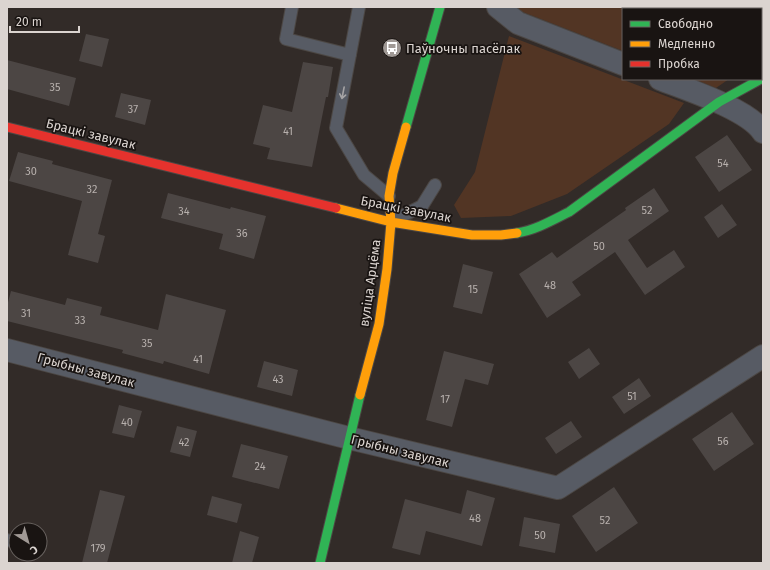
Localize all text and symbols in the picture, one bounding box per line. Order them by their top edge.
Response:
scale bar [10,8,79,34]
legend [622,8,762,80]
text: 20 m [16,15,42,29]
text: Свободно [658,17,713,31]
bus stop icon: Паўночны пасёлак [381,37,403,59]
text: Медленно [658,37,715,51]
place label: Паўночны пасёлак [406,41,520,56]
text: Пробка [658,57,700,71]
house number: 35 [50,81,61,94]
one-way arrow [339,86,347,99]
house number: 37 [128,103,138,116]
street label: Брацкі завулак [45,116,138,152]
house number: 41 [283,125,293,138]
house number: 54 [717,157,729,170]
house number: 30 [25,165,37,178]
house number: 32 [87,183,97,196]
street label: Брацкі завулак [360,193,453,225]
house number: 52 [642,204,652,217]
house number: 34 [178,205,190,218]
house number: 36 [236,227,248,240]
street label: вуліца Арцёма [356,238,384,328]
house number: 50 [593,240,605,253]
house number: 48 [544,279,556,292]
house number: 15 [468,283,479,296]
house number: 31 [21,307,31,320]
house number: 33 [75,314,85,327]
house number: 35 [142,337,153,350]
street label: Грыбны завулак [36,350,137,390]
house number: 41 [193,353,203,366]
house number: 43 [272,373,284,386]
house number: 51 [627,390,637,403]
house number: 17 [440,393,450,406]
house number: 40 [121,416,133,429]
street label: Грыбны завулак [350,432,451,470]
house number: 56 [717,435,729,448]
house number: 42 [178,436,190,449]
house number: 24 [255,460,266,473]
house number: 48 [469,512,481,525]
house number: 52 [600,514,610,527]
north arrow [8,522,48,562]
house number: 50 [534,529,546,542]
text: С [27,542,40,557]
house number: 179 [90,542,106,555]

